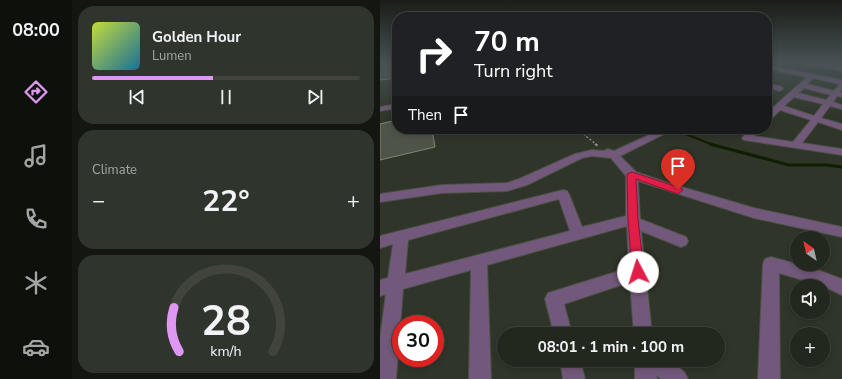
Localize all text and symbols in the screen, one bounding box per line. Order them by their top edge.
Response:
text: 08:00 [12,18,60,42]
text: 70 m [474,23,540,61]
text: Golden Hour [152,27,241,47]
icon: right [408,28,460,80]
text: Lumen [152,47,192,65]
text: Turn right [474,59,553,83]
icon: directions [22,78,50,106]
icon: previous [126,86,148,108]
icon: pause [215,86,237,108]
icon: next [304,86,326,108]
icon: arrive [450,104,472,126]
text: Then [408,105,442,125]
icon: music [22,142,50,170]
pin [661,149,695,190]
icon: arrive [667,155,689,177]
text: Climate [92,161,137,179]
text: 22° [202,181,250,222]
text: − [92,186,105,216]
text: + [347,186,360,216]
icon: phone [22,205,50,233]
north arrow [790,231,830,271]
map controls [790,231,830,367]
position arrow [617,251,659,293]
icon: climate [22,269,50,297]
button: sound [790,279,830,319]
text: 28 [201,293,251,350]
speed limit sign: 30 [392,315,444,367]
button: + [790,327,830,367]
icon: car [22,333,50,361]
text: 08:01 · 1 min · 100 m [538,337,684,357]
text: km/h [210,341,242,360]

